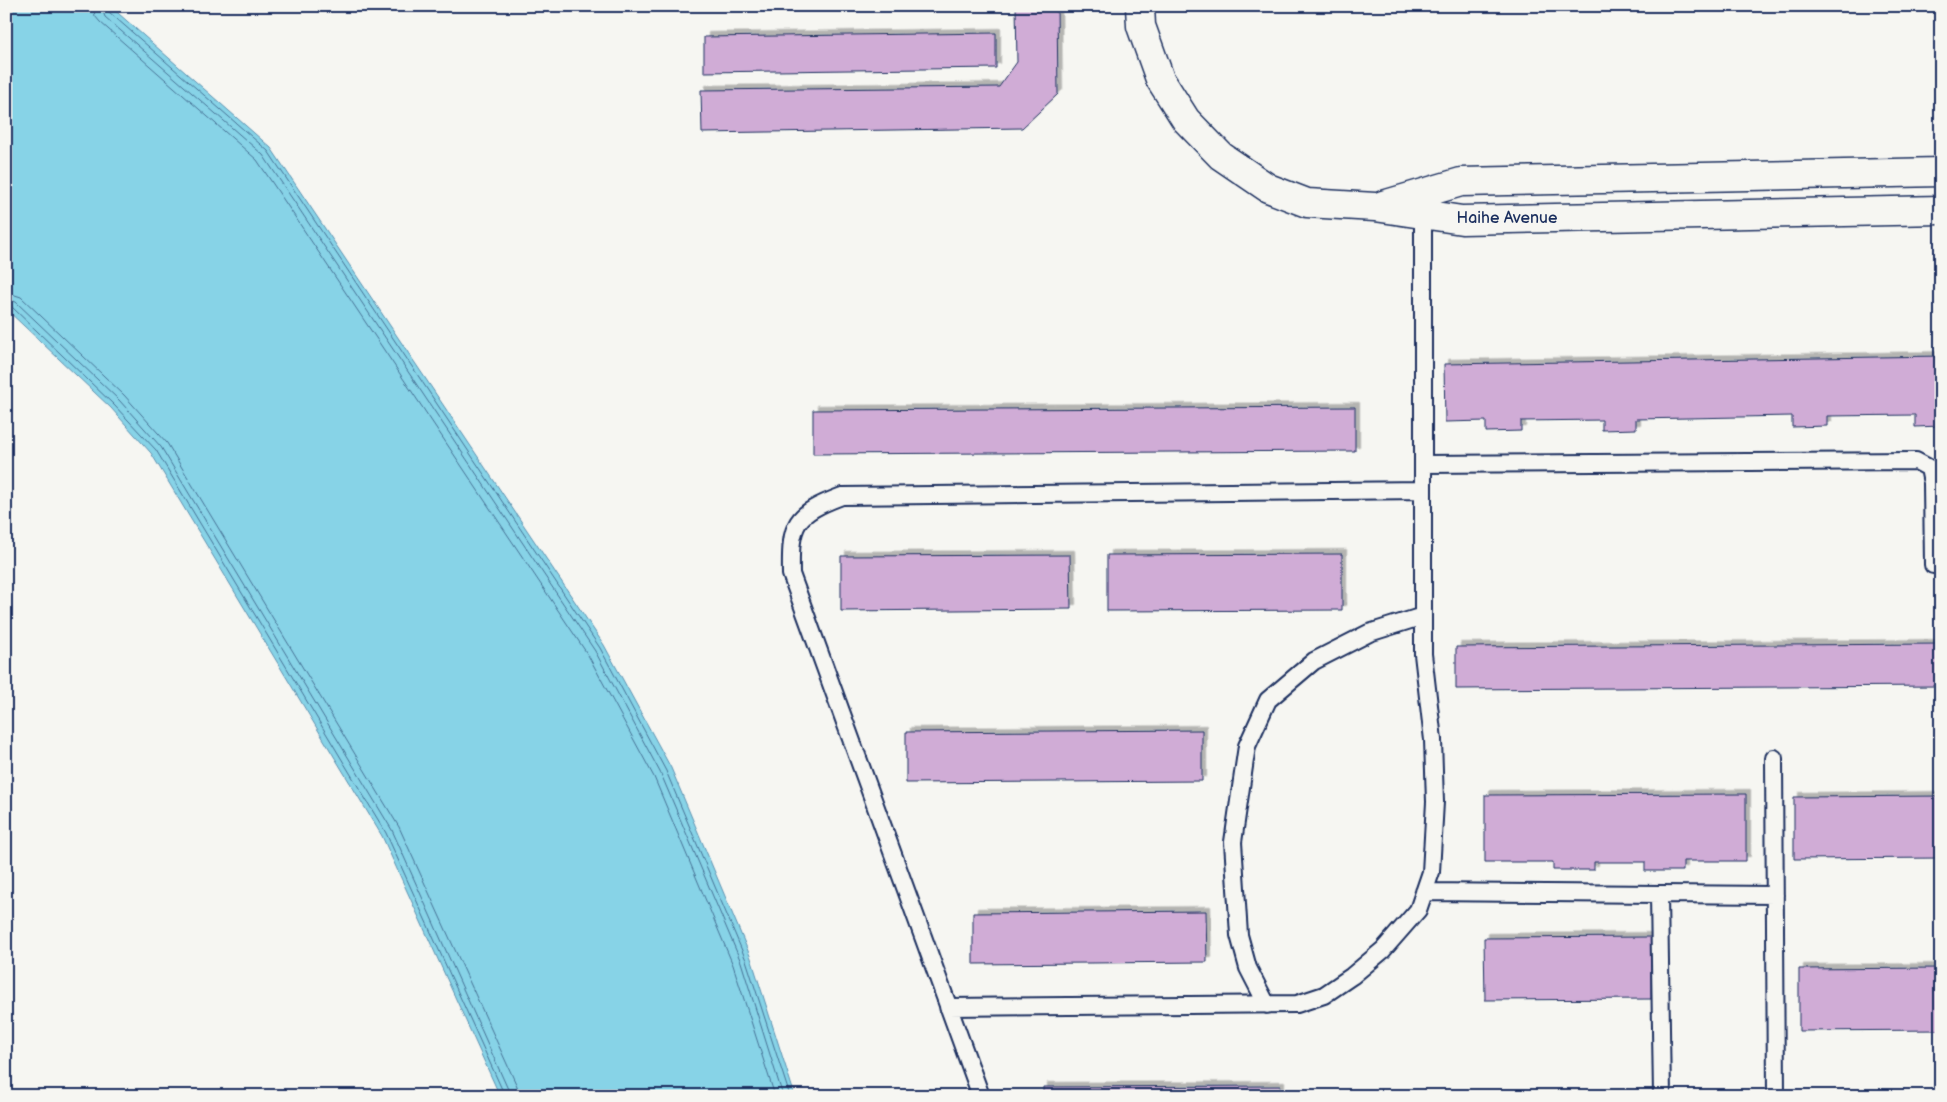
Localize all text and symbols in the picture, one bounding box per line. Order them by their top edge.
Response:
street label: Haihe Avenue [1457,209,1558,228]

